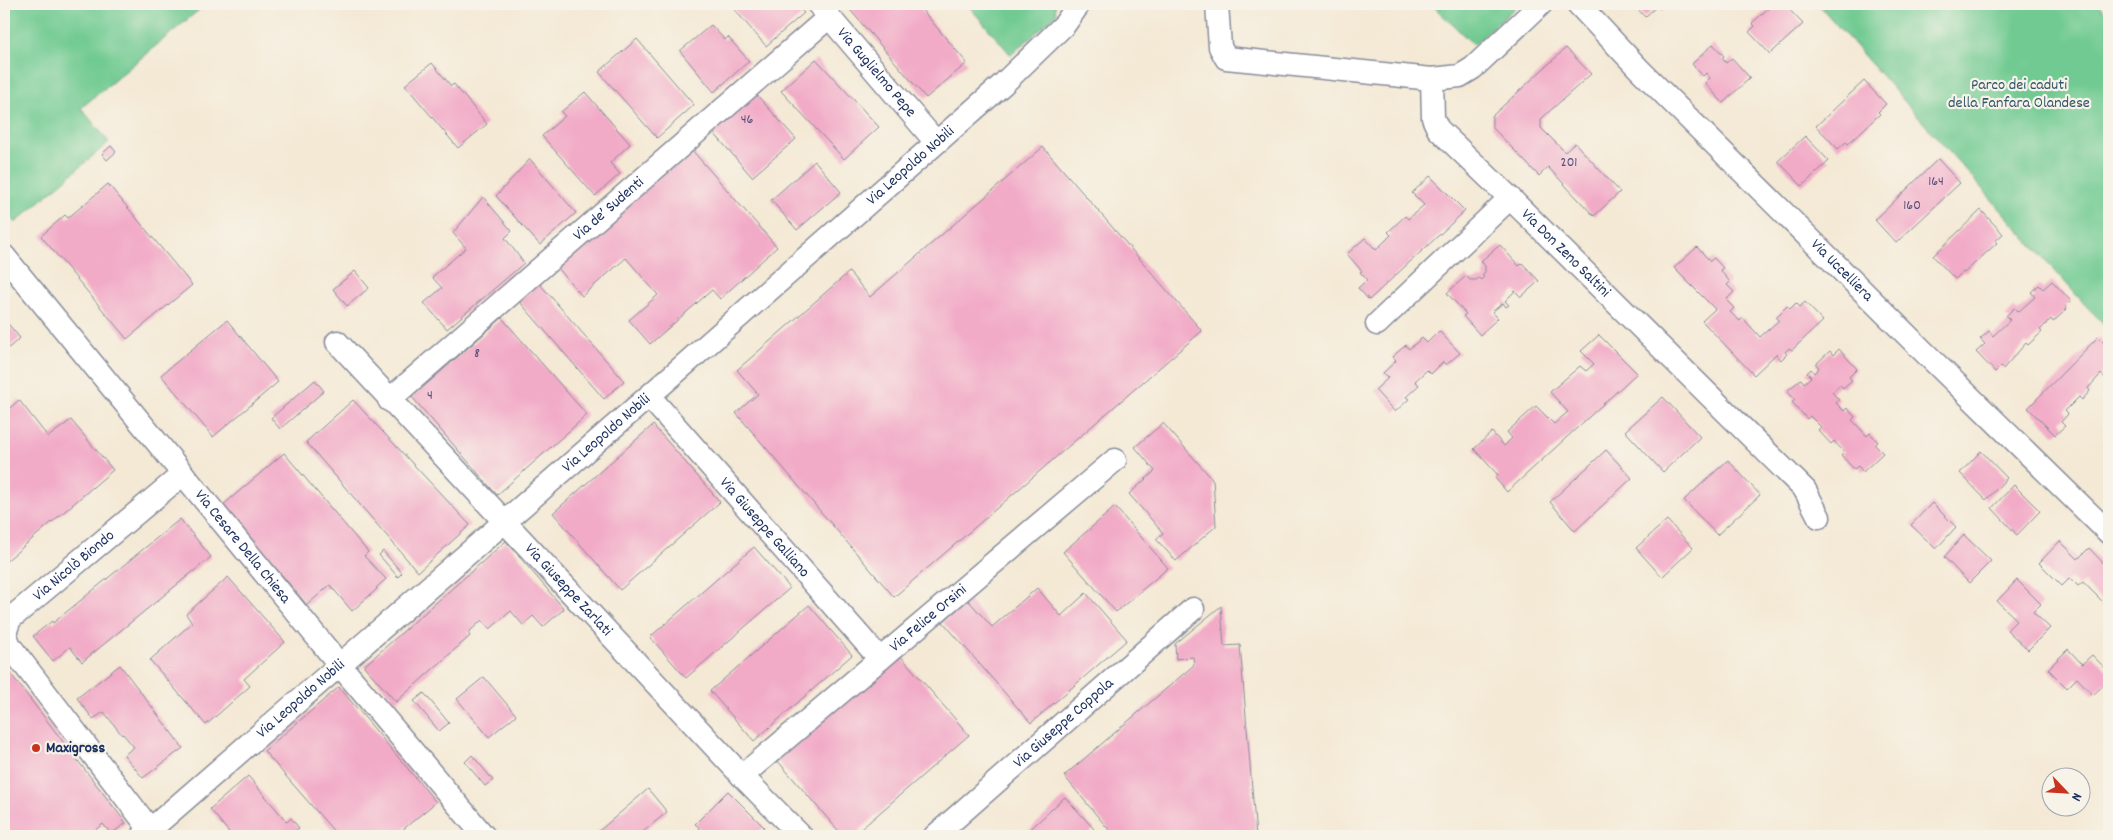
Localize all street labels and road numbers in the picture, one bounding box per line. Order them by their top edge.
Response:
street label: Via Guglielmo Pepe [831,22,922,122]
street label: Via Leopoldo Nobili [861,120,960,211]
street label: Via de’ Sudenti [568,171,649,247]
street label: Via Don Zeno Saltini [1516,203,1616,303]
street label: Via Uccelliera [1805,234,1879,307]
street label: Via Leopoldo Nobili [557,388,656,478]
street label: Via Giuseppe Galliano [714,472,815,583]
street label: Via Cesare Della Chiesa [189,485,297,609]
street label: Via Nicolò Biondo [28,524,120,607]
street label: Via Giuseppe Zarlati [519,538,618,642]
street label: Via Felice Orsini [884,579,972,658]
street label: Via Leopoldo Nobili [251,654,350,744]
street label: Via Giuseppe Coppola [1008,672,1119,774]

